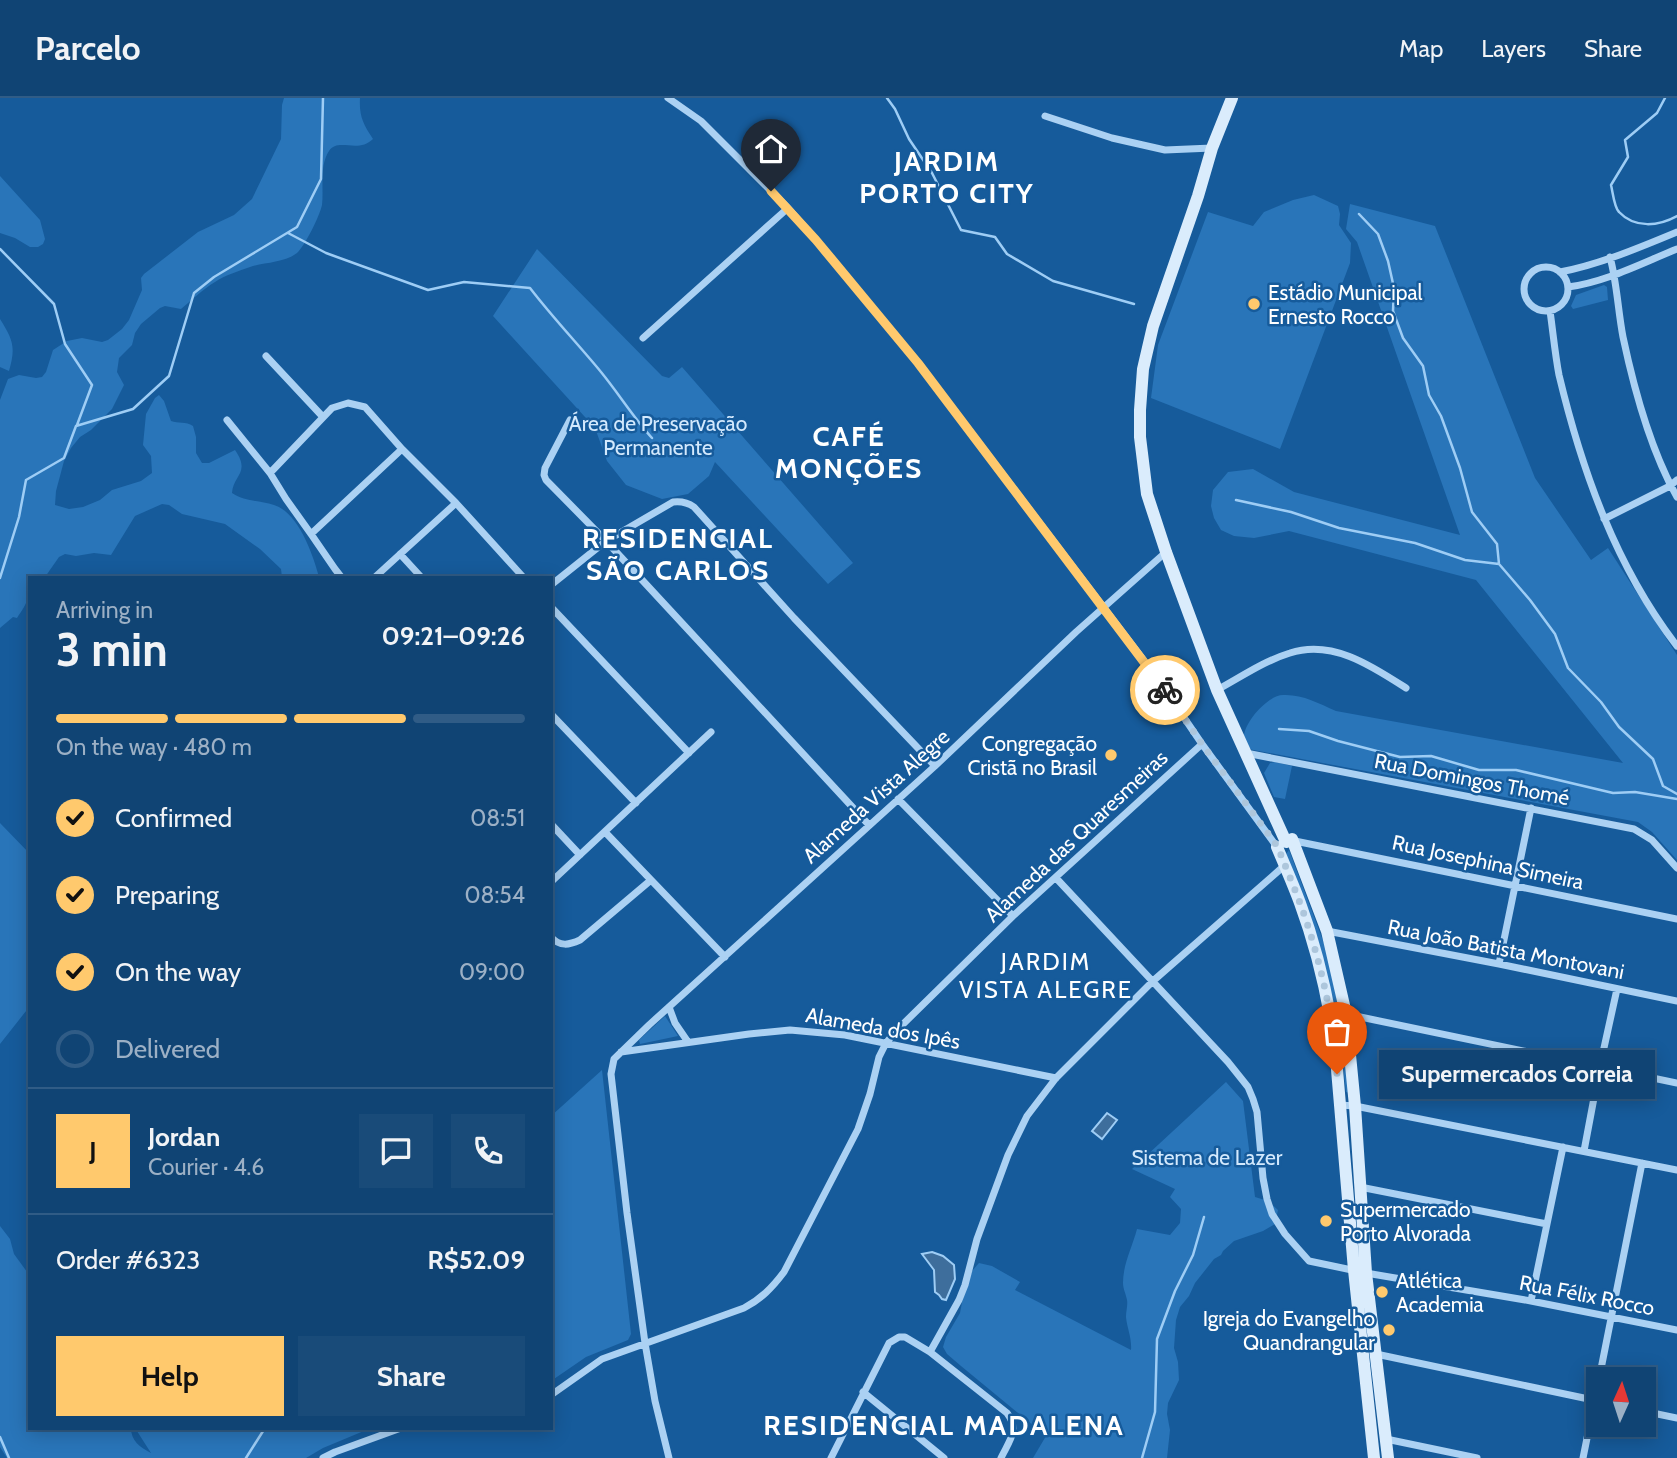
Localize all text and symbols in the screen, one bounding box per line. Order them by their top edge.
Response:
text: Parcelo [35,28,140,68]
text: Map [1399,34,1443,63]
text: Layers [1481,34,1546,63]
text: Share [1584,34,1642,63]
pin [741,119,801,191]
icon: home [752,130,790,168]
district label: JARDIM PORTO CITY [859,144,1035,210]
place label: Estádio Municipal Ernesto Rocco [1268,280,1423,329]
marker: Estádio Municipal Ernesto Rocco [1246,296,1262,312]
park label: Área de Preservação Permanente [569,411,747,460]
district label: CAFÉ MONÇÕES [775,419,923,485]
district label: RESIDENCIAL SÃO CARLOS [582,521,774,587]
text: Arriving in [56,596,153,624]
text: 09:21–09:26 [381,620,525,652]
text: 3 min [56,622,168,678]
courier [1130,655,1200,725]
icon: bike [1146,671,1184,709]
street label: Alameda Vista Alegre [798,724,954,868]
place label: Congregação Cristã no Brasil [967,731,1097,780]
text: On the way · 480 m [56,733,252,761]
street label: Alameda das Quaresmeiras [980,745,1173,927]
marker: Congregação Cristã no Brasil [1103,747,1119,763]
street label: Rua Domingos Thomé [1372,748,1572,810]
icon: check [56,799,94,837]
text: Confirmed [115,802,232,834]
text: 08:51 [470,804,525,832]
street label: Rua Josephina Simeira [1390,829,1586,895]
icon: check [56,876,94,914]
text: Preparing [115,879,219,911]
text: 08:54 [464,881,525,909]
street label: Rua João Batista Montovani [1386,914,1626,984]
district label: JARDIM VISTA ALEGRE [959,947,1133,1004]
icon: check [56,953,94,991]
text: On the way [115,956,241,988]
text: 09:00 [459,958,525,986]
street label: Alameda dos Ipês [804,1002,962,1054]
pin [1307,1002,1367,1074]
icon: bag [1318,1013,1356,1051]
text: Delivered [115,1033,220,1065]
callout: Supermercados Correia [1379,1049,1656,1098]
text: Supermercados Correia [1401,1060,1633,1088]
button: chat [359,1114,433,1188]
button: phone [451,1114,525,1188]
text: Jordan [148,1121,220,1153]
text: J [89,1135,97,1167]
park label: Sistema de Lazer [1131,1145,1283,1170]
text: Courier · 4.6 [148,1153,264,1181]
place label: Supermercado Porto Alvorada [1340,1197,1471,1246]
marker: Supermercado Porto Alvorada [1318,1213,1334,1229]
text: Order #6323 [56,1244,200,1276]
text: R$52.09 [427,1244,525,1276]
place label: Atlética Academia [1396,1268,1484,1317]
street label: Rua Félix Rocco [1517,1270,1657,1320]
marker: Atlética Academia [1374,1284,1390,1300]
place label: Igreja do Evangelho Quandrangular [1203,1306,1375,1355]
marker: Igreja do Evangelho Quandrangular [1381,1322,1397,1338]
button: Help [56,1336,284,1416]
button: Share [298,1336,525,1416]
north arrow [1586,1367,1656,1437]
map controls [1586,1367,1656,1437]
district label: RESIDENCIAL MADALENA [763,1408,1125,1442]

